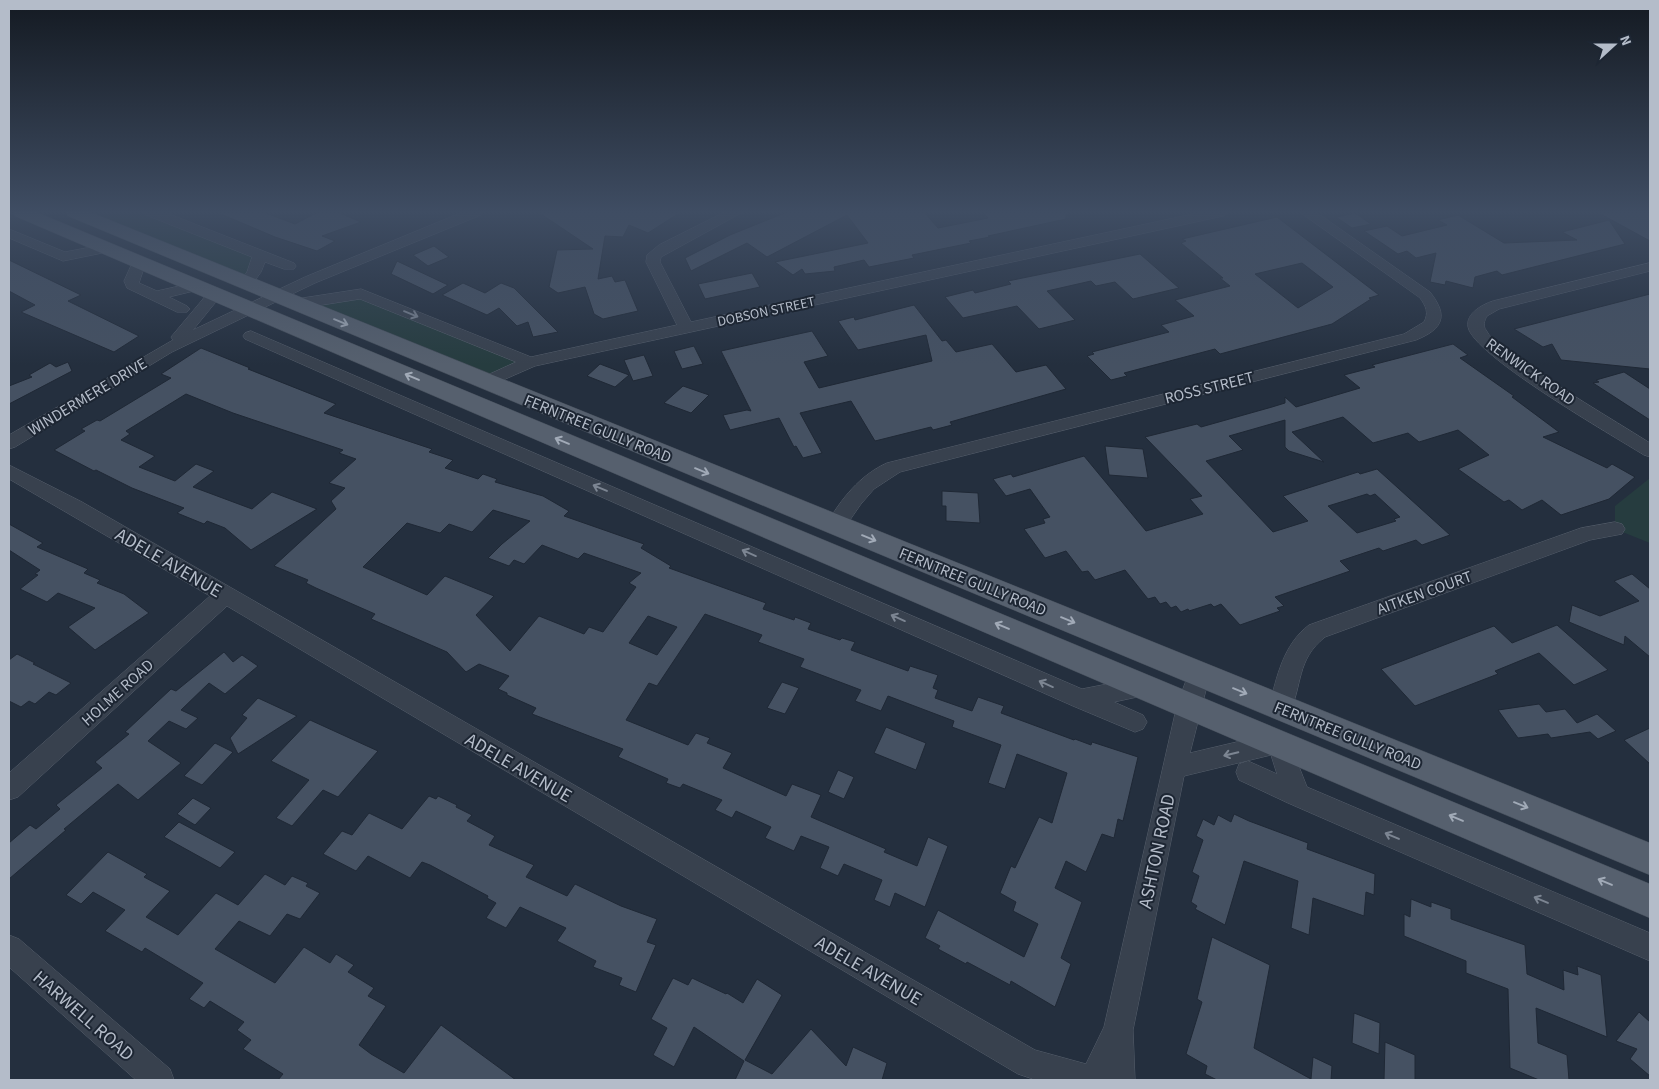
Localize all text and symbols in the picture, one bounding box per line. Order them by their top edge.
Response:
north arrow [1589,20,1639,70]
text: N [1614,33,1636,49]
street label: DOBSON STREET [715,292,817,332]
one-way arrow [402,310,418,319]
one-way arrow [334,319,349,328]
street label: RENWICK ROAD [1481,333,1580,411]
street label: WINDERMERE DRIVE [24,353,151,441]
street label: ROSS STREET [1162,366,1257,410]
one-way arrow [405,372,420,382]
street label: FERNTREE GULLY ROAD [521,389,675,469]
one-way arrow [555,435,570,445]
one-way arrow [694,466,709,476]
one-way arrow [593,483,608,493]
street label: ADELE AVENUE [110,522,227,605]
one-way arrow [861,534,876,544]
street label: FERNTREE GULLY ROAD [896,542,1050,622]
one-way arrow [742,548,757,558]
street label: AITKEN COURT [1374,565,1475,620]
one-way arrow [891,613,906,623]
one-way arrow [1060,616,1075,625]
one-way arrow [995,621,1010,631]
street label: HOLME ROAD [77,654,159,731]
one-way arrow [1039,678,1054,688]
one-way arrow [1232,686,1247,696]
street label: FERNTREE GULLY ROAD [1271,696,1425,776]
street label: ADELE AVENUE [460,727,577,810]
one-way arrow [1224,750,1240,759]
street label: ASHTON ROAD [1132,792,1183,911]
one-way arrow [1513,801,1528,811]
one-way arrow [1449,813,1464,823]
one-way arrow [1385,830,1400,840]
one-way arrow [1598,876,1613,886]
one-way arrow [1534,895,1549,905]
street label: ADELE AVENUE [810,930,927,1013]
street label: HARWELL ROAD [27,965,139,1068]

